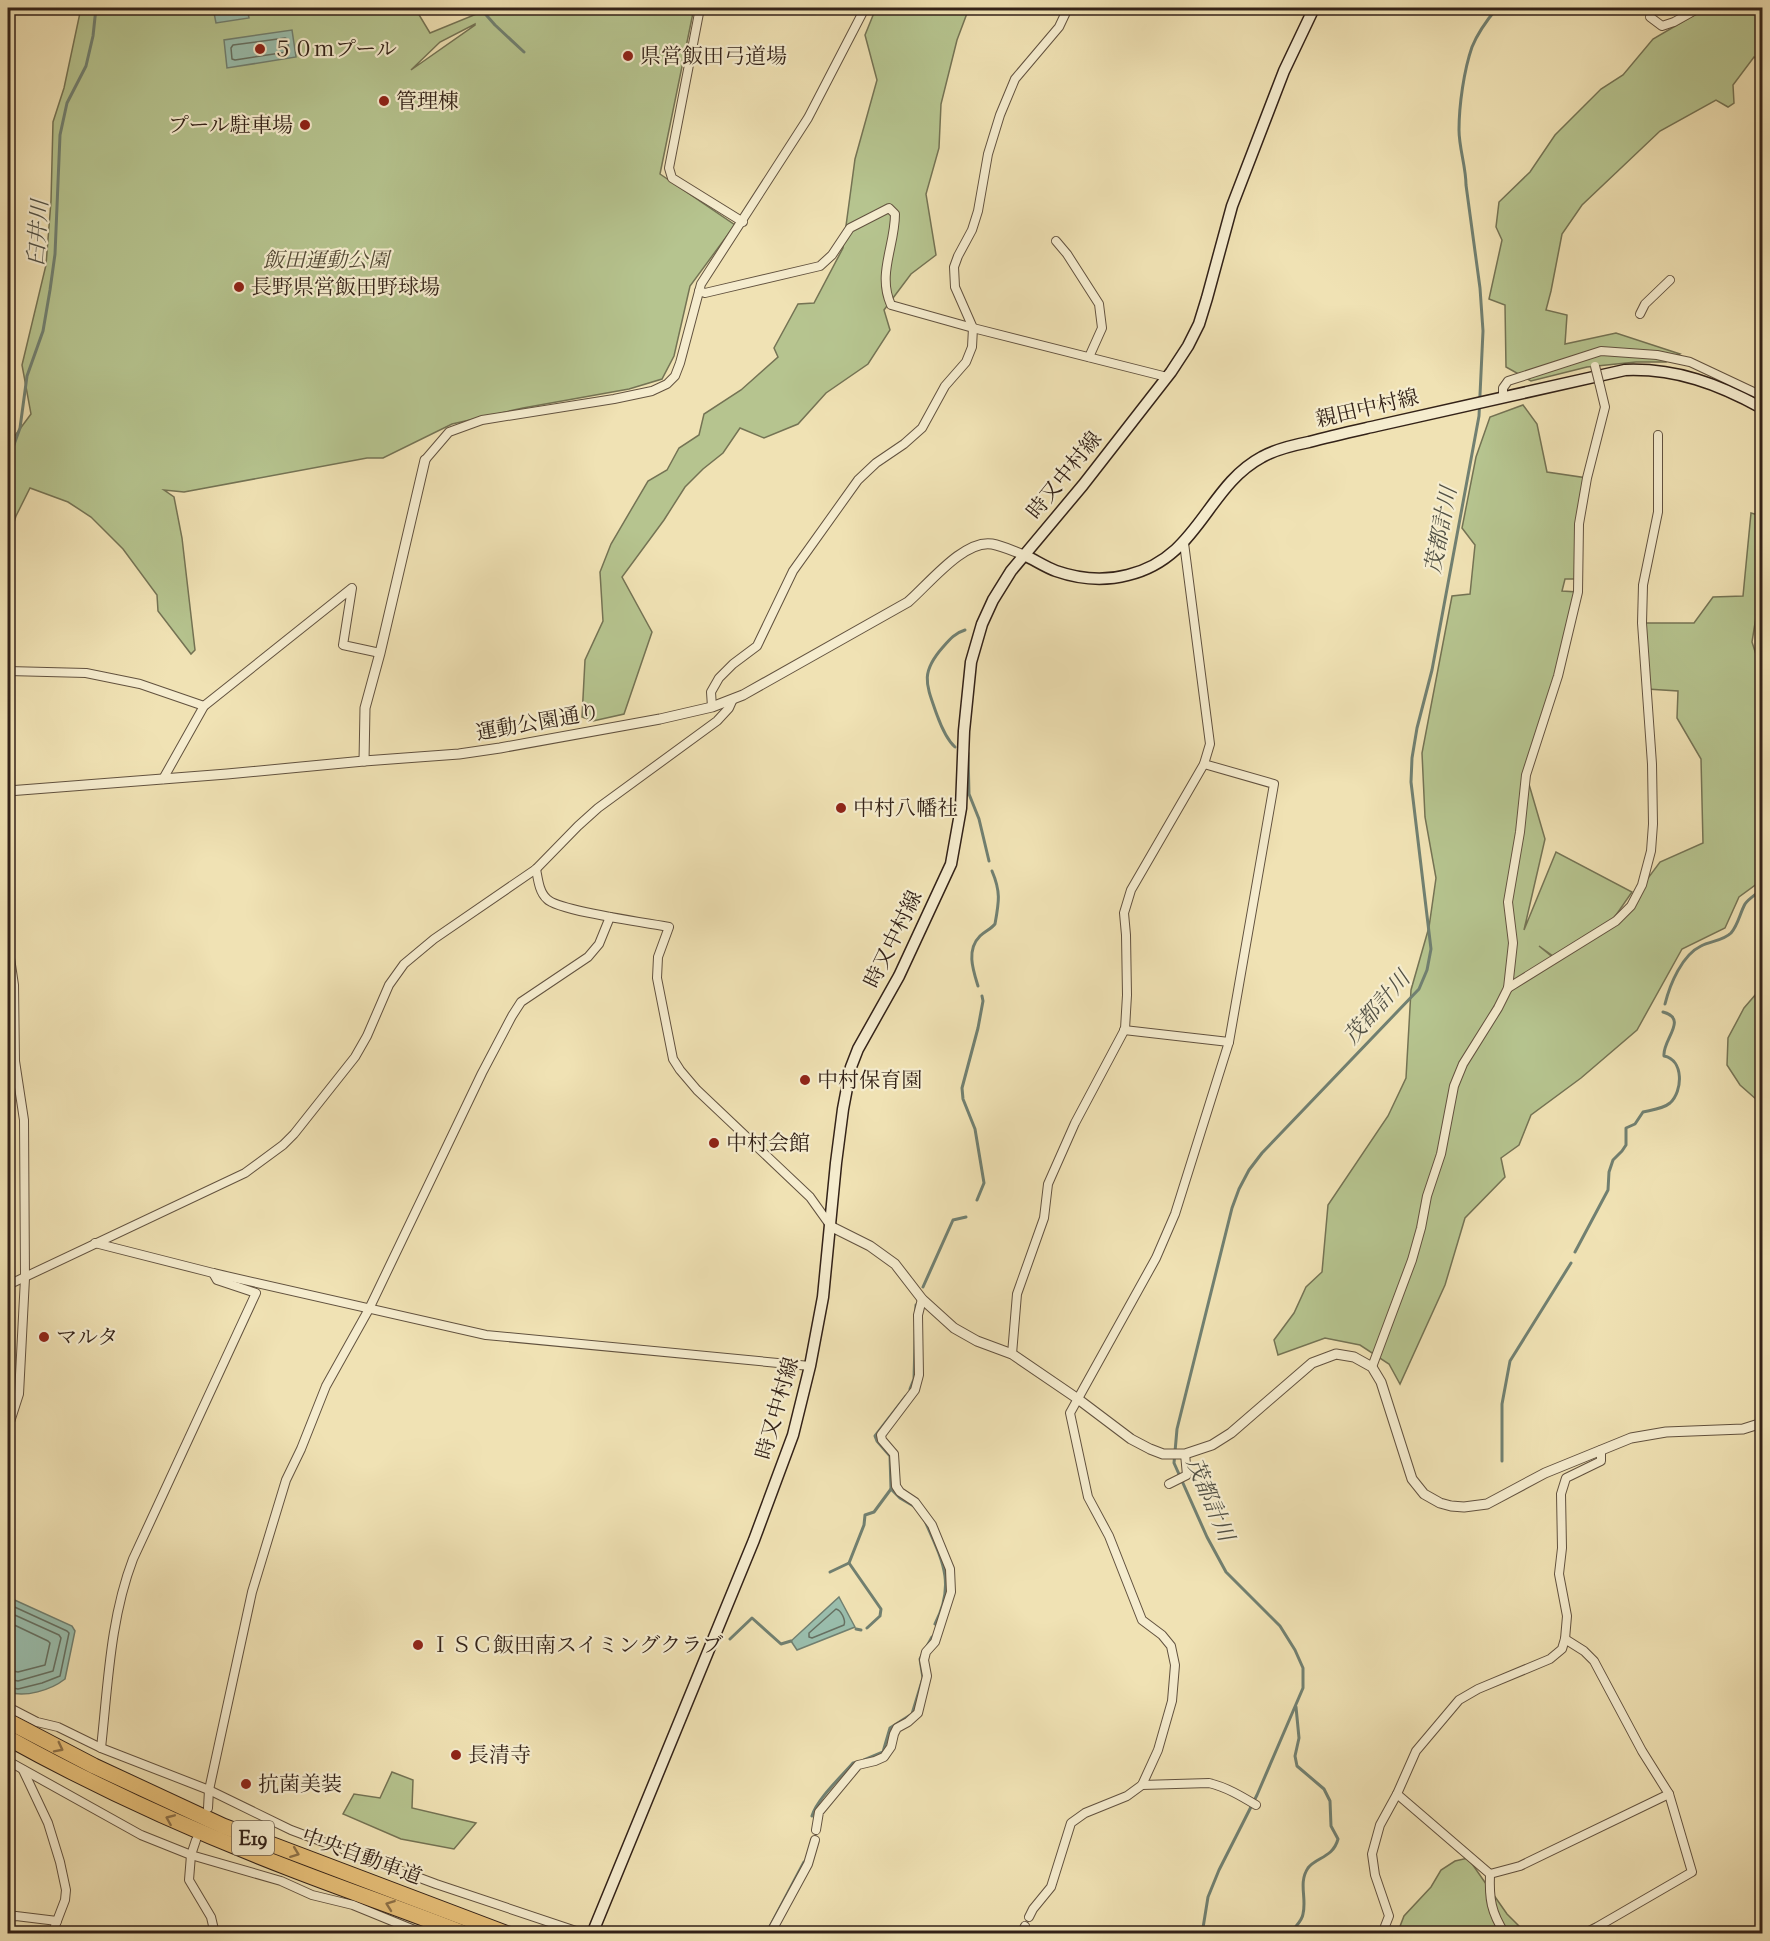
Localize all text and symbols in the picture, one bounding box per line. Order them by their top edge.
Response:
place label: ５０ｍプール [272,36,397,66]
marker: ５０ｍプール [253,42,267,56]
place label: 県営飯田弓道場 [640,43,787,73]
marker: 県営飯田弓道場 [621,49,635,63]
place label: 管理棟 [396,88,459,118]
marker: 管理棟 [377,94,391,108]
place label: プール駐車場 [168,112,293,142]
marker: プール駐車場 [298,118,312,132]
water label: 臼井川 [22,197,58,267]
park label: 飯田運動公園 [263,247,392,277]
place label: 長野県営飯田野球場 [251,274,440,304]
marker: 長野県営飯田野球場 [232,280,246,294]
street label: 親田中村線 [1313,384,1422,436]
street label: 時又中村線 [1021,426,1110,526]
water label: 茂都計川 [1419,482,1467,577]
street label: 運動公園通り [474,698,603,750]
place label: 中村八幡社 [853,795,958,825]
marker: 中村八幡社 [834,801,848,815]
street label: 時又中村線 [858,886,931,994]
water label: 茂都計川 [1337,964,1421,1053]
place label: 中村保育園 [817,1067,922,1097]
marker: 中村保育園 [798,1073,812,1087]
place label: 中村会館 [726,1130,810,1160]
marker: 中村会館 [707,1136,721,1150]
place label: マルタ [56,1324,118,1354]
marker: マルタ [37,1330,51,1344]
street label: 時又中村線 [750,1354,808,1463]
water label: 茂都計川 [1176,1453,1241,1549]
place label: ＩＳＣ飯田南スイミングクラブ [430,1632,723,1662]
marker: ＩＳＣ飯田南スイミングクラブ [411,1638,425,1652]
one-way arrow [53,1741,64,1753]
place label: 長清寺 [468,1742,531,1772]
marker: 長清寺 [449,1748,463,1762]
place label: 抗菌美装 [258,1771,342,1801]
marker: 抗菌美装 [239,1777,253,1791]
one-way arrow [165,1814,176,1826]
road number: E19 [232,1821,274,1855]
street label: 中央自動車道 [297,1822,426,1894]
one-way arrow [289,1846,300,1858]
one-way arrow [385,1900,396,1913]

